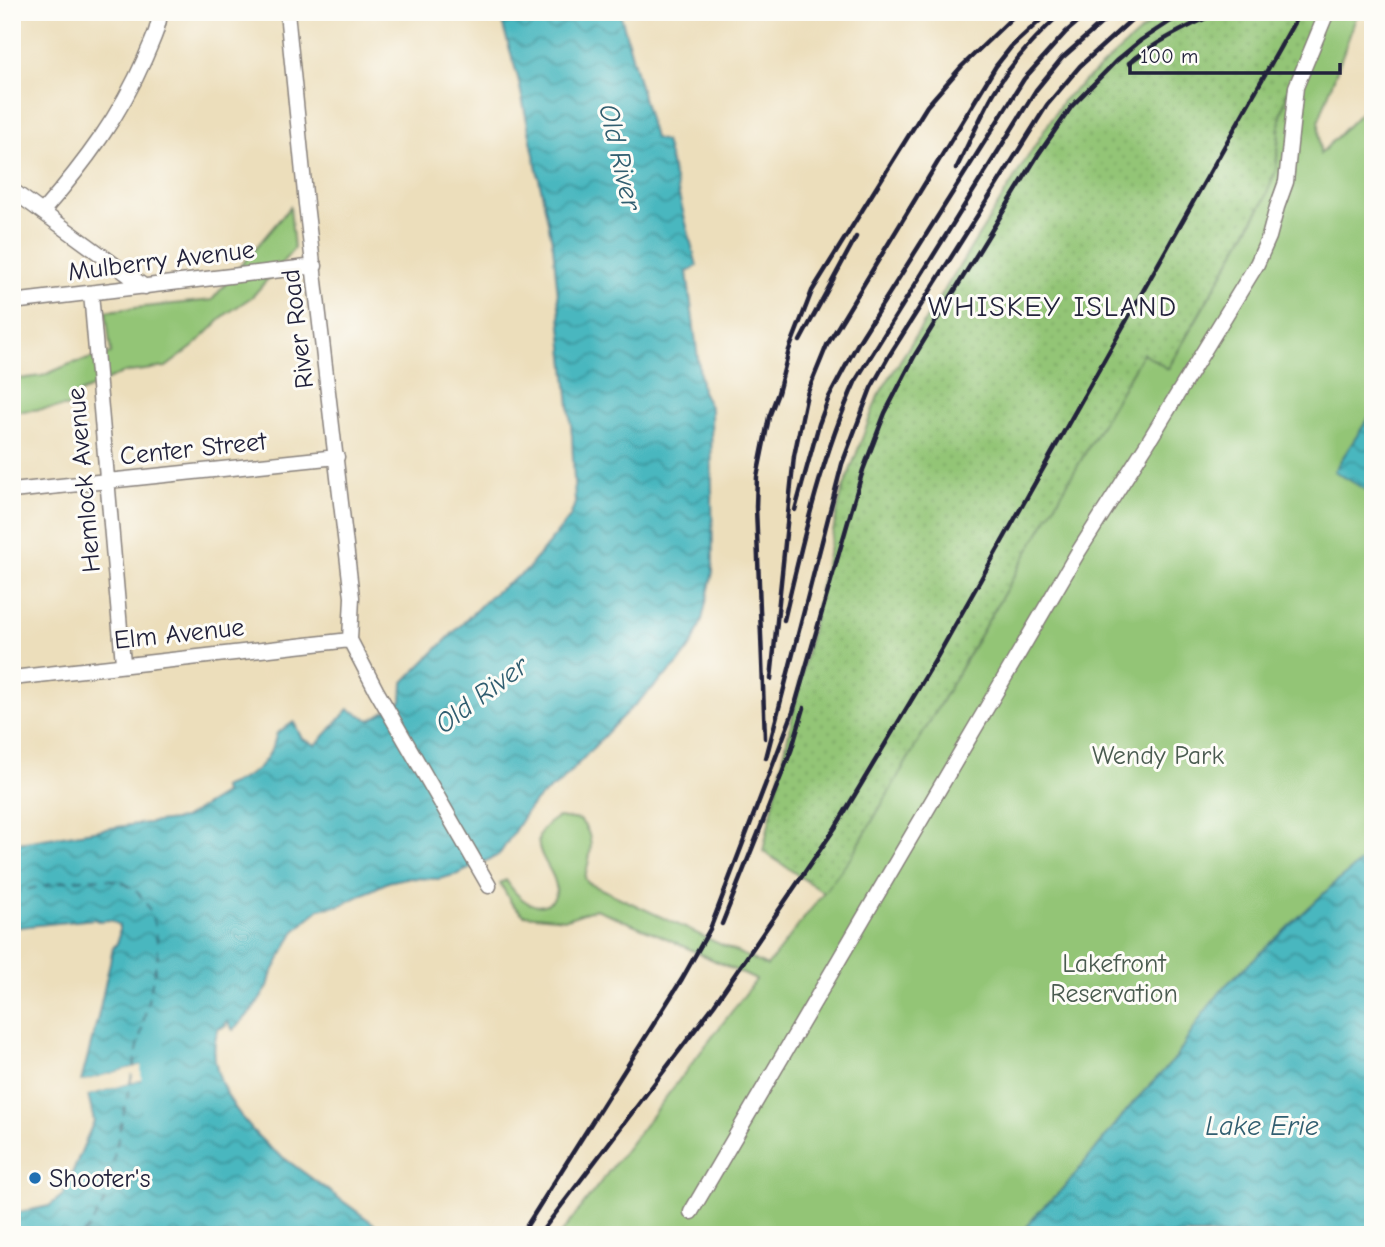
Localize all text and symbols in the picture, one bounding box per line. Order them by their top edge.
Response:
scale bar [1130,32,1340,76]
text: 100 m [1140,44,1198,68]
water label: Old River [592,101,648,215]
street label: Mulberry Avenue [66,235,256,287]
street label: River Road [276,268,320,390]
district label: WHISKEY ISLAND [928,291,1178,323]
street label: Hemlock Avenue [61,386,107,574]
street label: Center Street [118,426,269,472]
street label: Elm Avenue [113,612,246,656]
water label: Old River [429,648,536,740]
park label: Wendy Park [1092,741,1224,771]
park label: Lakefront Reservation [1050,949,1178,1009]
water label: Lake Erie [1205,1110,1319,1142]
place label: Shooter's [49,1164,151,1194]
marker: Shooter's [27,1170,43,1186]

